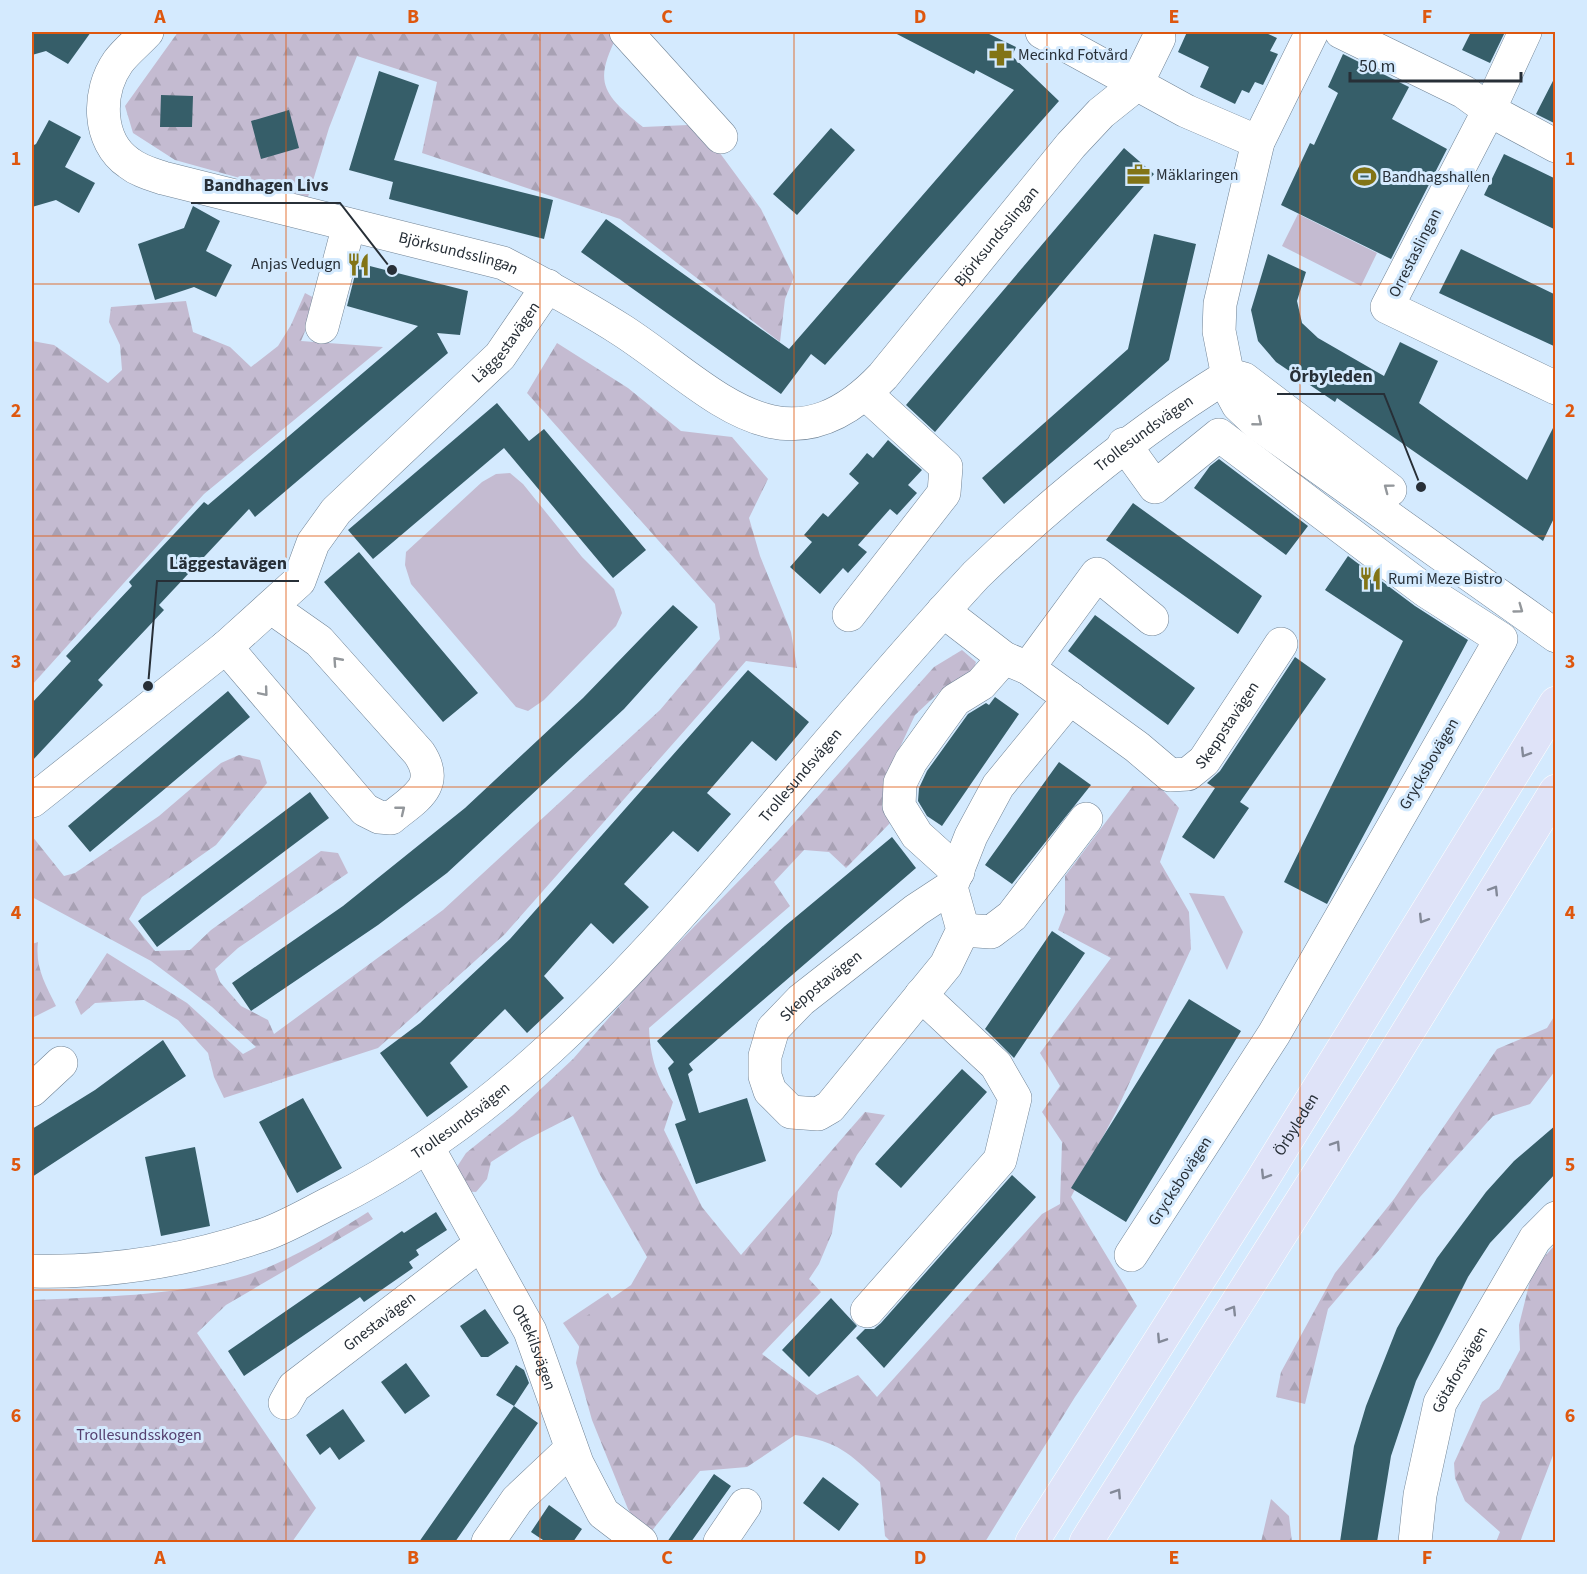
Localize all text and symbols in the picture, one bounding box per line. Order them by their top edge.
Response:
text: A [153,3,166,31]
text: B [407,3,419,31]
text: C [661,3,673,31]
text: D [914,3,926,31]
text: E [1169,3,1179,31]
text: F [1422,3,1432,31]
pharmacy icon: Mecinkd Fotvård [987,42,1013,68]
place label: Mecinkd Fotvård [1018,44,1128,66]
scale bar [1350,45,1521,83]
text: 50 m [1359,54,1395,79]
text: 1 [11,145,21,173]
text: 1 [1565,145,1575,173]
office icon: Mäklaringen [1125,162,1151,188]
place label: Mäklaringen [1156,164,1239,186]
sports icon: Bandhagshallen [1351,164,1377,190]
place label: Bandhagshallen [1382,166,1490,188]
callout: Bandhagen Livs [191,167,340,203]
text: Bandhagen Livs [204,173,328,198]
street label: Björksundsslingan [949,182,1044,291]
street label: Orrestaslingan [1383,205,1447,301]
street label: Björksundsslingan [396,226,522,280]
restaurant icon: Anjas Vedugn [346,251,372,277]
place label: Anjas Vedugn [251,253,341,275]
street label: Läggestavägen [467,297,545,388]
callout: Örbyleden [1277,358,1384,394]
text: Örbyleden [1289,364,1373,389]
street label: Trollesundsvägen [1090,390,1198,477]
text: 2 [11,397,21,425]
text: 2 [1565,397,1575,425]
one-way arrow [1251,415,1262,426]
one-way arrow [1384,484,1395,495]
callout: Läggestavägen [157,545,299,581]
text: Läggestavägen [169,551,287,576]
restaurant icon: Rumi Meze Bistro [1357,566,1383,592]
place label: Rumi Meze Bistro [1388,568,1503,590]
one-way arrow [1512,602,1523,613]
text: 3 [11,648,21,676]
text: 3 [1565,648,1575,676]
one-way arrow [333,657,344,667]
street label: Skeppstavägen [1191,677,1264,775]
one-way arrow [257,685,268,696]
street label: Grycksbovägen [1394,714,1464,814]
street label: Trollesundsvägen [754,723,847,827]
one-way arrow [1520,747,1532,757]
one-way arrow [394,807,405,818]
one-way arrow [1486,886,1498,896]
text: 4 [11,899,22,927]
text: 4 [1565,899,1576,927]
one-way arrow [1418,913,1430,923]
street label: Skeppstavägen [775,945,867,1027]
street label: Trollesundsvägen [407,1077,515,1165]
street label: Örbyleden [1269,1089,1324,1160]
street label: Grycksbovägen [1143,1132,1217,1230]
one-way arrow [1329,1141,1340,1152]
text: 5 [11,1151,21,1179]
text: 5 [1565,1151,1575,1179]
one-way arrow [1261,1169,1273,1179]
street label: Gnestavägen [339,1287,420,1356]
street label: Ottekilsvägen [506,1300,561,1393]
one-way arrow [1224,1306,1236,1316]
street label: Götaforsvägen [1427,1322,1493,1415]
one-way arrow [1156,1333,1168,1343]
text: 6 [11,1402,21,1430]
text: 6 [1565,1402,1575,1430]
park label: Trollesundsskogen [76,1424,202,1446]
one-way arrow [1110,1489,1121,1500]
text: A [153,1544,166,1572]
text: B [407,1544,419,1572]
text: C [661,1544,673,1572]
text: D [914,1544,926,1572]
text: E [1169,1544,1179,1572]
text: F [1422,1544,1432,1572]

